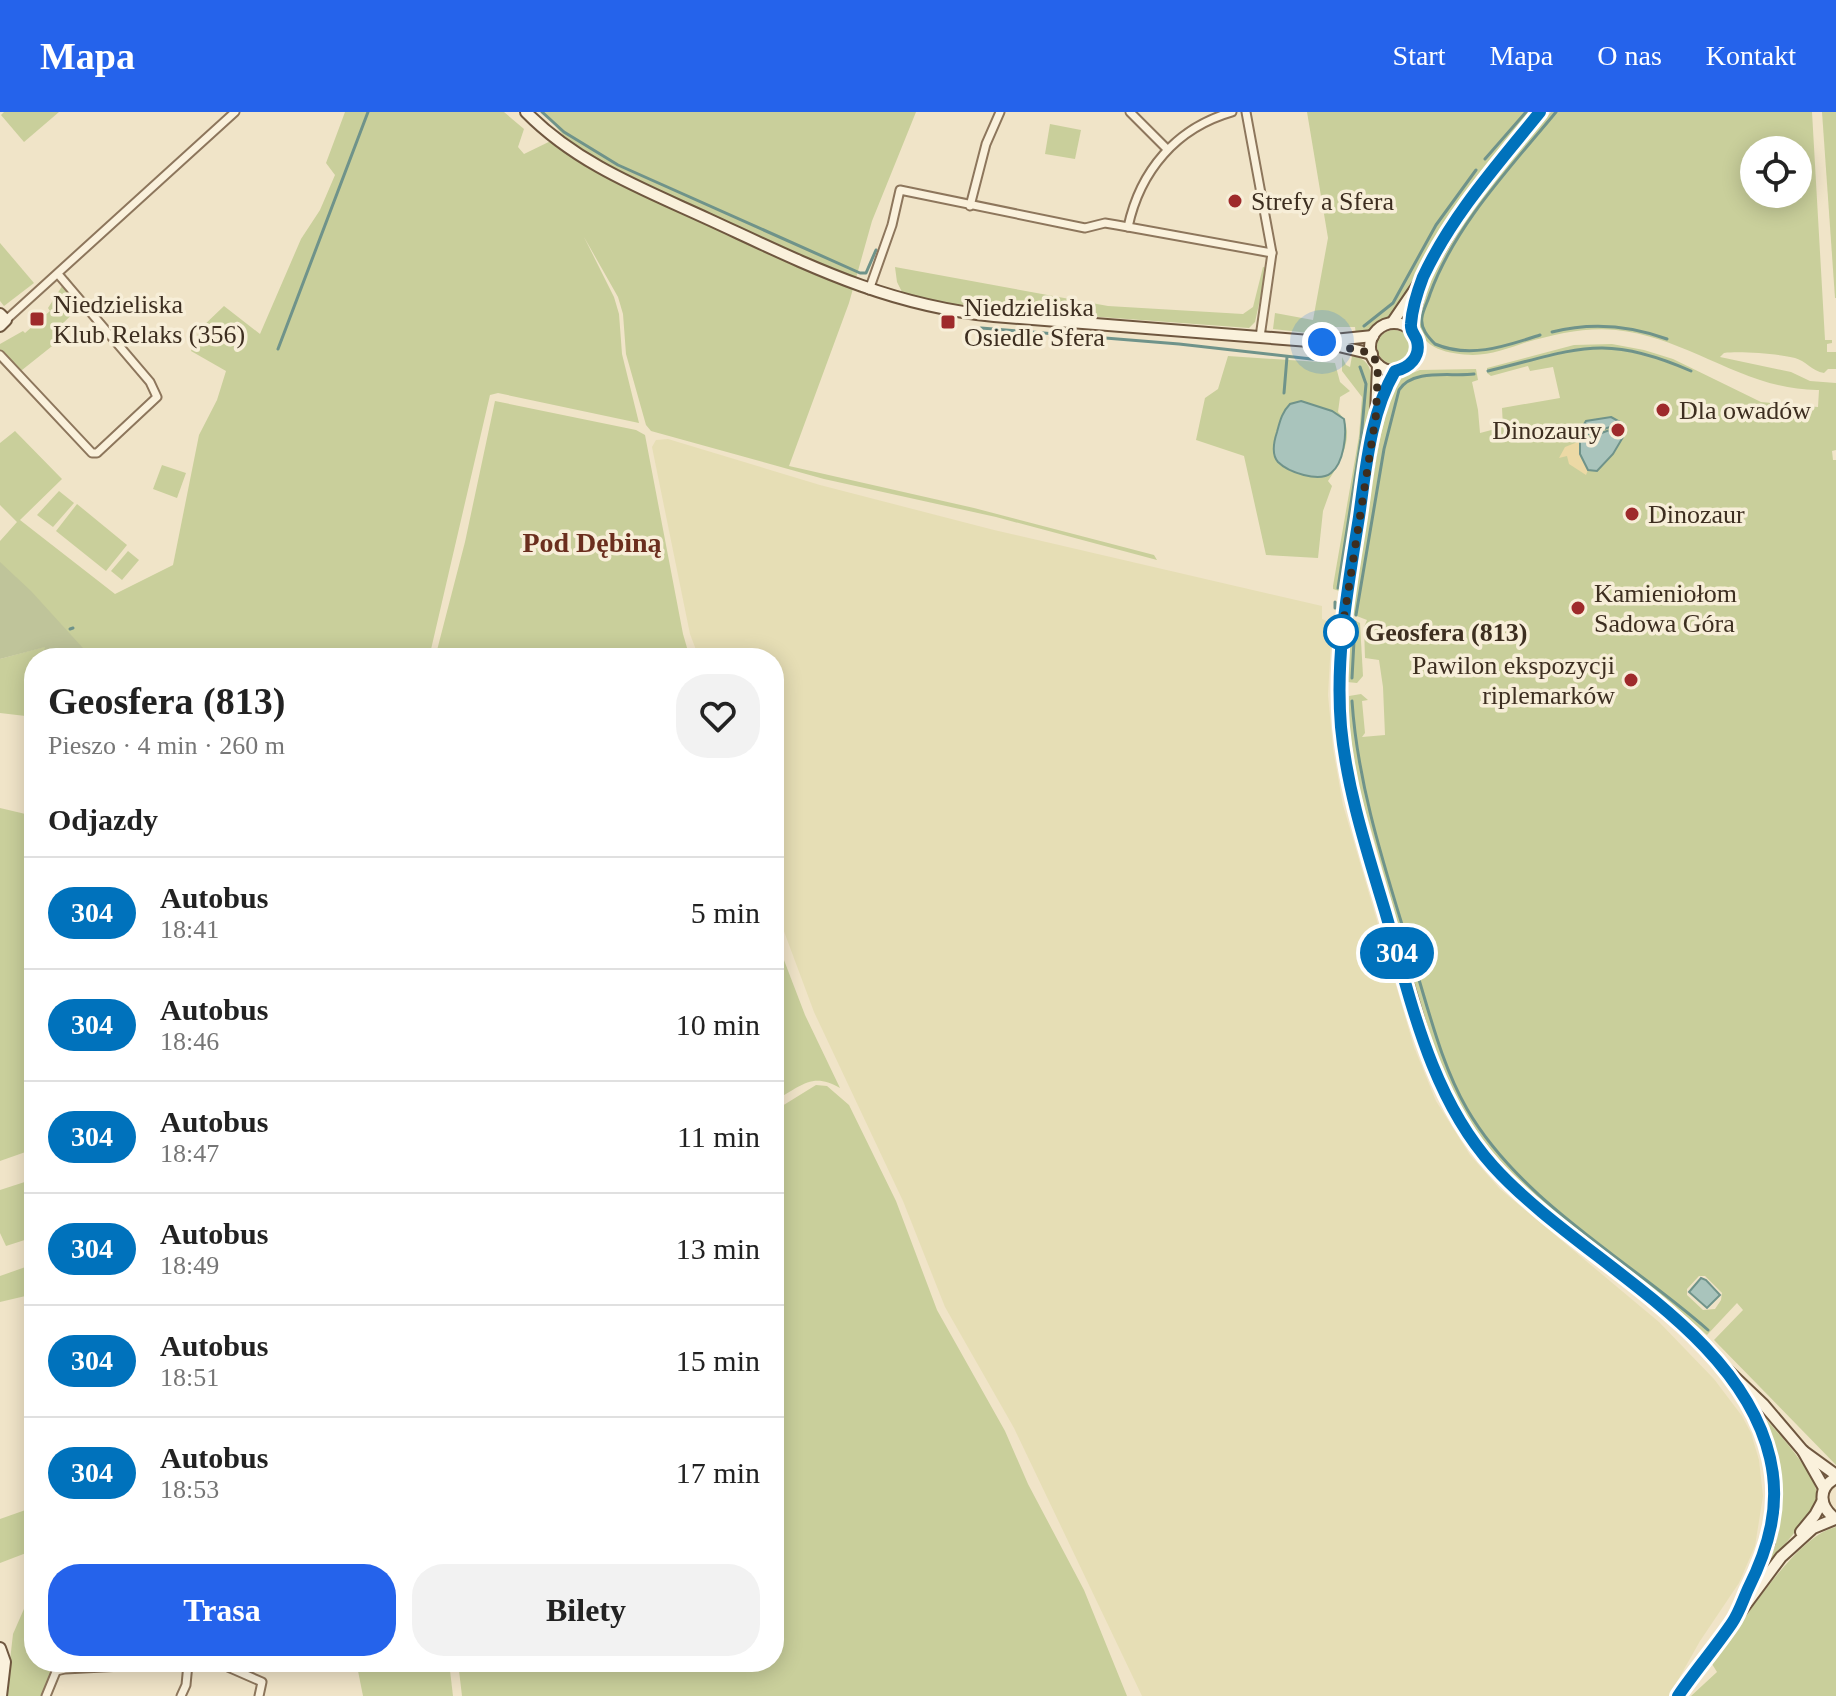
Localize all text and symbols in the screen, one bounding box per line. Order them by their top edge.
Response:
text: Mapa [40,35,135,77]
text: Start [1393,40,1445,71]
text: Mapa [1489,40,1553,71]
text: O nas [1597,40,1662,71]
text: Kontakt [1706,40,1796,71]
map controls [1740,136,1812,208]
button: locate [1740,136,1812,208]
place label: Strefy a Sfera [1251,187,1394,216]
marker: Strefy a Sfera [1226,192,1244,210]
place label: Niedzieliska Klub Relaks (356) [53,290,245,349]
place label: Niedzieliska Osiedle Sfera [964,293,1105,352]
marker: Niedzieliska Klub Relaks (356) [28,310,46,328]
marker: Niedzieliska Osiedle Sfera [939,313,957,331]
your location [1302,322,1342,362]
place label: Dla owadów [1679,396,1811,425]
marker: Dla owadów [1654,401,1672,419]
place label: Dinozaury [1492,416,1602,445]
marker: Dinozaury [1609,421,1627,439]
place label: Dinozaur [1648,500,1745,529]
marker: Dinozaur [1623,505,1641,523]
district label: Pod Dębiną [522,527,662,558]
place label: Kamieniołom Sadowa Góra [1594,579,1737,638]
marker: Kamieniołom Sadowa Góra [1569,599,1587,617]
marker: Geosfera (813) [1324,615,1358,649]
place label: Geosfera (813) [1365,618,1527,647]
place label: Pawilon ekspozycji riplemarków [1412,651,1615,710]
marker: Pawilon ekspozycji riplemarków [1622,671,1640,689]
button: heart [676,674,760,758]
text: Geosfera (813) [48,680,285,722]
text: Pieszo · 4 min · 260 m [48,731,285,760]
text: Odjazdy [48,803,158,836]
text: Autobus [160,881,268,914]
text: 5 min [691,896,760,929]
text: 304 [71,897,113,928]
text: 18:41 [160,915,219,944]
line badge: 304 [1351,927,1443,979]
text: 304 [1376,937,1418,968]
text: Autobus [160,993,268,1026]
text: 10 min [676,1008,760,1041]
text: 304 [71,1009,113,1040]
text: 18:46 [160,1027,219,1056]
text: Autobus [160,1105,268,1138]
text: 11 min [677,1120,760,1153]
text: 304 [71,1121,113,1152]
text: 18:47 [160,1139,219,1168]
text: Autobus [160,1217,268,1250]
text: 13 min [676,1232,760,1265]
text: 304 [71,1233,113,1264]
text: 18:49 [160,1251,219,1280]
text: Autobus [160,1329,268,1362]
text: 15 min [676,1344,760,1377]
text: 304 [71,1345,113,1376]
text: 18:51 [160,1363,219,1392]
text: Autobus [160,1441,268,1474]
text: 17 min [676,1456,760,1489]
text: 304 [71,1457,113,1488]
text: 18:53 [160,1475,219,1504]
button: Trasa [48,1564,396,1656]
button: Bilety [412,1564,760,1656]

